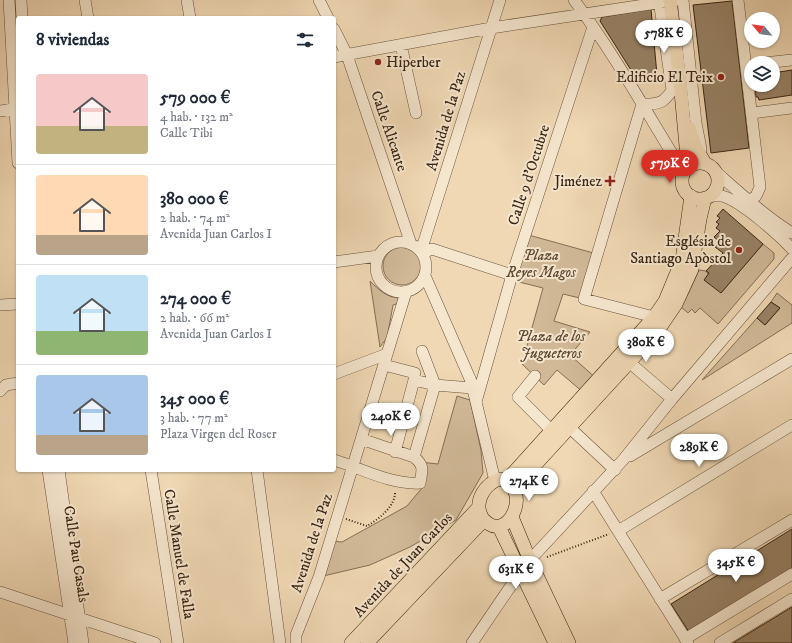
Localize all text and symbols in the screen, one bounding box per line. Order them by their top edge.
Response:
north arrow [744,12,780,48]
map controls [744,12,780,92]
pin: 578K € [631,20,697,54]
text: 578K € [644,25,684,41]
text: 8 viviendas [36,29,109,51]
icon: filters [294,29,316,51]
place label: Hiperber [386,53,441,72]
button: layers [744,56,780,92]
marker: Hiperber [373,57,383,67]
street label: Avenida de la Paz [422,68,470,173]
place label: Edificio El Teix [616,68,714,87]
marker: Edificio El Teix [716,72,726,82]
text: 579 000 € [160,87,231,109]
street label: Calle Alicante [366,88,412,174]
icon: home [68,90,116,138]
text: 4 hab. · 132 m² [160,109,233,125]
street label: Calle 9 d'Octubre [504,122,554,228]
text: Calle Tibi [160,125,213,141]
pin: 579K € [637,150,703,184]
text: 579K € [650,155,690,171]
place label: Jiménez [553,172,602,191]
marker: Jiménez [605,176,615,186]
text: 380 000 € [160,188,229,210]
icon: home [68,191,116,239]
text: 2 hab. · 74 m² [160,210,230,226]
text: Avenida Juan Carlos I [160,226,272,242]
place label: Església de Santiago Apòstol [630,232,731,268]
marker: Església de Santiago Apòstol [734,245,744,255]
park label: Plaza Reyes Magos [505,246,576,282]
text: 274 000 € [160,288,231,310]
icon: home [68,291,116,339]
text: 2 hab. · 66 m² [160,310,229,326]
text: Avenida Juan Carlos I [160,326,272,342]
park label: Plaza de los Jugueteros [517,327,586,363]
pin: 380K € [613,329,679,363]
text: 380K € [627,334,665,350]
text: 345 000 € [160,388,229,410]
icon: home [68,391,116,439]
pin: 240K € [358,403,424,437]
text: 240K € [371,408,411,424]
text: 3 hab. · 77 m² [160,410,228,426]
text: Plaza Virgen del Roser [160,426,277,442]
pin: 289K € [666,434,732,468]
text: 289K € [680,439,718,455]
pin: 274K € [496,468,562,502]
text: 274K € [509,473,549,489]
street label: Calle Manuel de Falla [159,488,199,621]
street label: Avenida de la Paz [287,490,337,595]
street label: Calle Pau Casals [59,504,93,604]
street label: Avenida de Juan Carlos [349,509,457,621]
pin: 345K € [703,549,769,583]
text: 345K € [717,554,755,570]
pin: 631K € [483,556,549,590]
text: 631K € [498,561,534,577]

